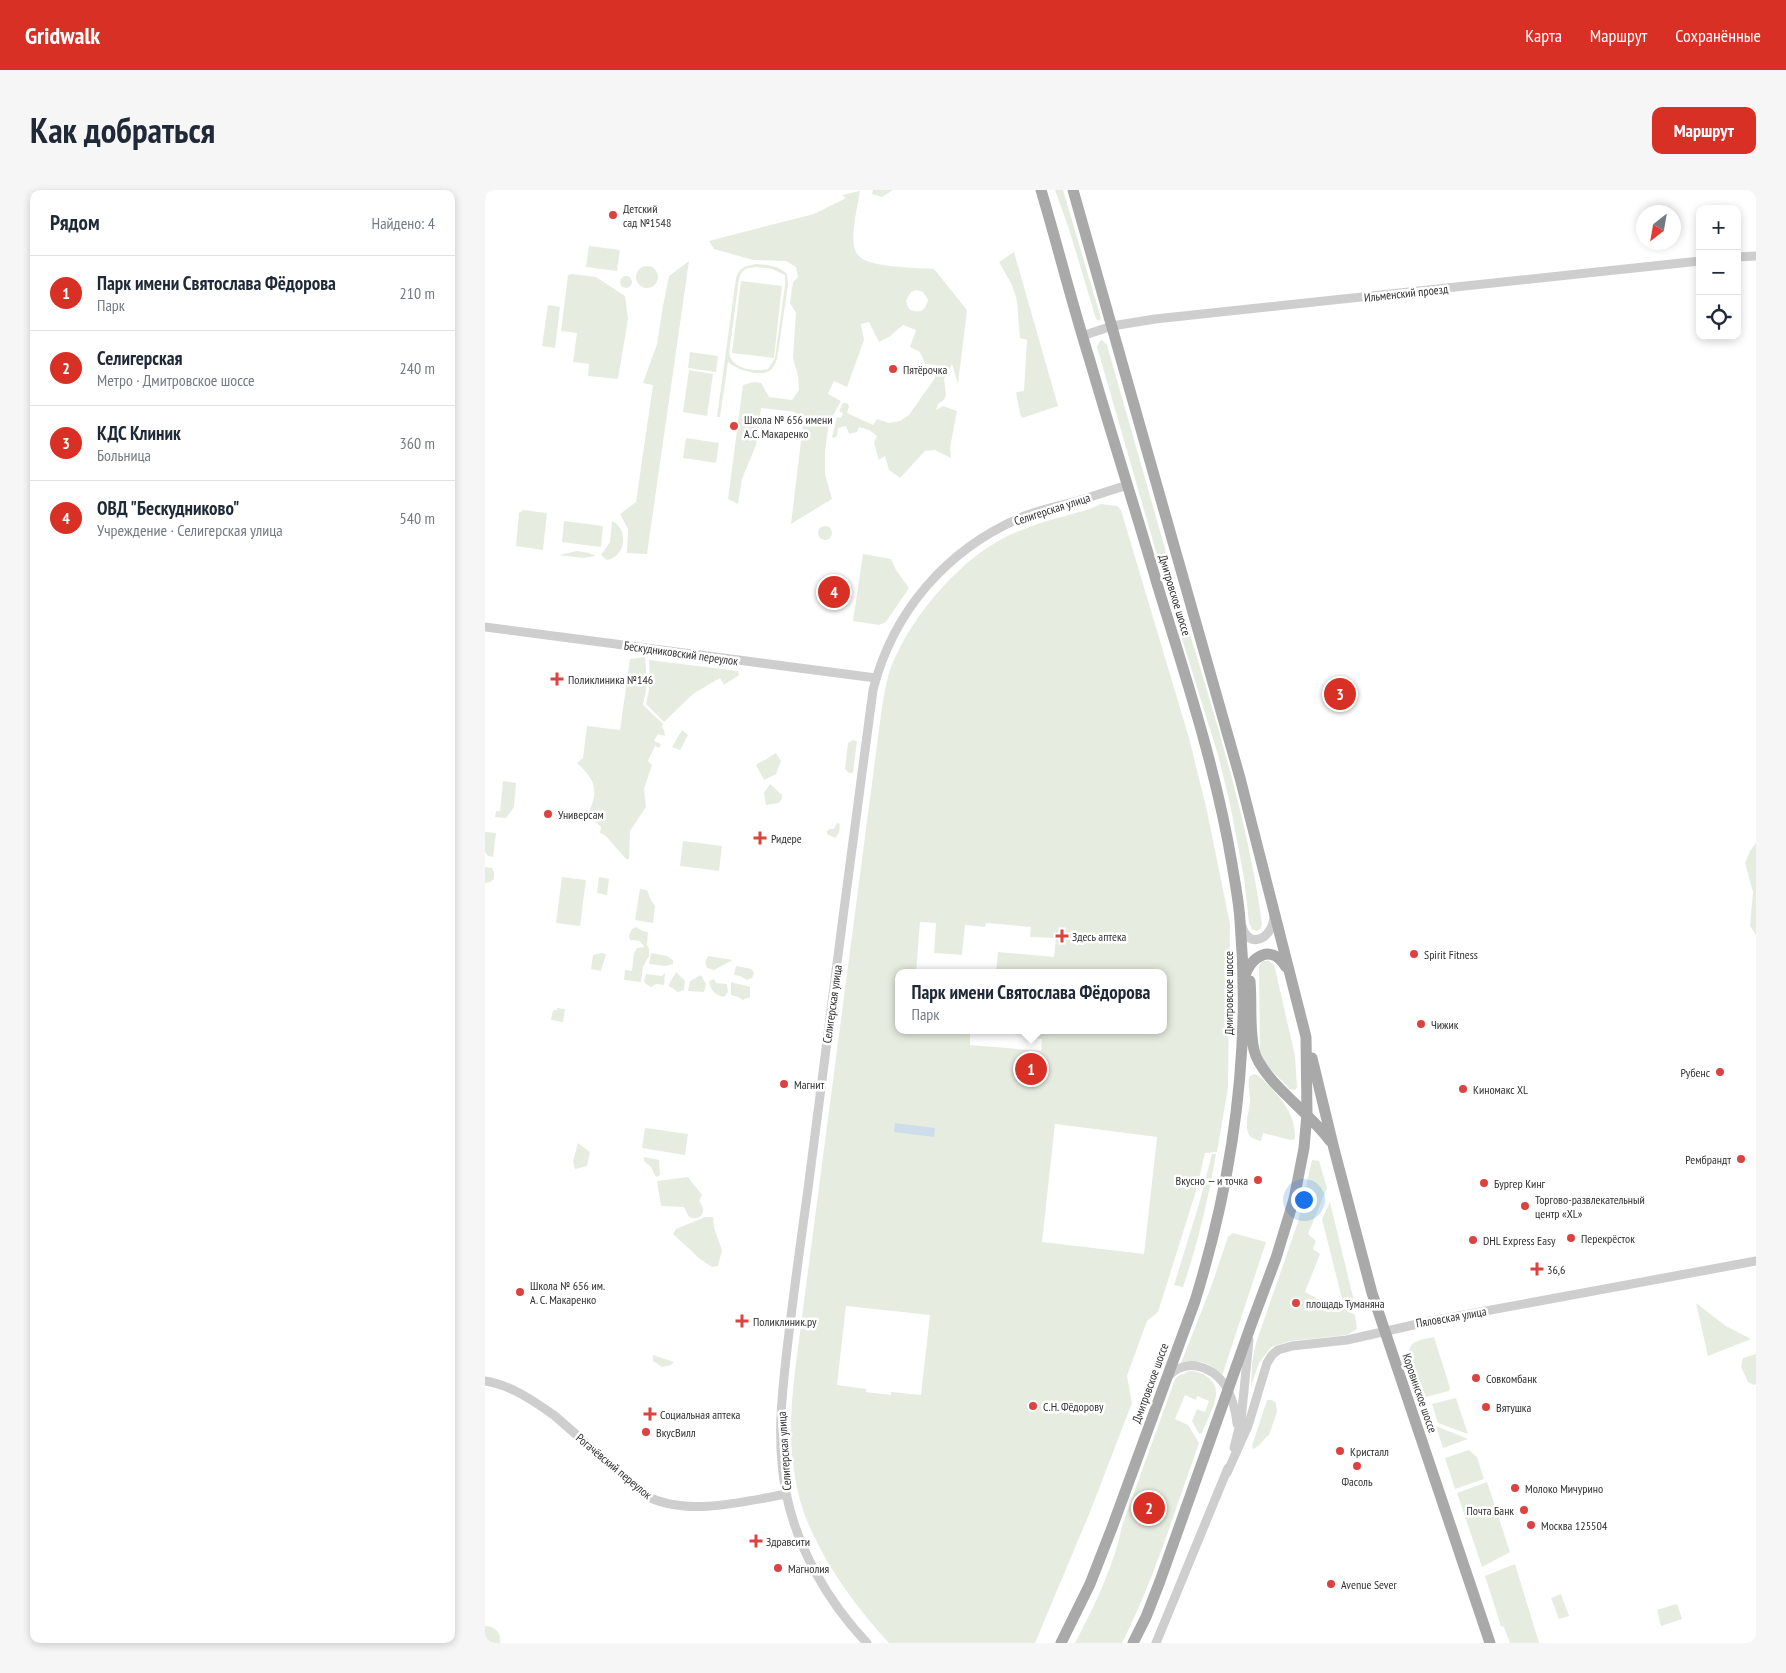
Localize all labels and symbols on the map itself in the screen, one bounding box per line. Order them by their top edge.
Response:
place label: Детский сад №1548 [623,201,671,230]
north arrow [1636,205,1681,250]
marker: Детский сад №1548 [607,209,619,221]
street label: Ильменский проезд [1363,281,1449,305]
place label: Пятёрочка [903,362,947,377]
marker: Пятёрочка [887,363,899,375]
place label: Школа № 656 имени А.С. Макаренко [744,412,833,441]
marker: Школа № 656 имени А.С. Макаренко [728,420,740,432]
street label: Селигерская улица [1012,490,1092,528]
street label: Дмитровское шоссе [1156,553,1194,637]
pin: 4 [818,573,850,611]
street label: Бескудниковский переулок [623,638,739,668]
marker: Поликлиника №146 [550,672,564,686]
place label: Поликлиника №146 [568,672,653,687]
pin: 3 [1324,675,1356,713]
place label: Универсам [558,807,604,822]
marker: Универсам [542,808,554,820]
marker: Ридере [753,831,767,845]
place label: Ридере [771,831,802,846]
place label: Здесь аптека [1072,929,1127,944]
marker: Здесь аптека [1056,930,1068,942]
place label: Spirit Fitness [1424,947,1478,962]
marker: Spirit Fitness [1408,948,1420,960]
street label: Дмитровское шоссе [1221,951,1236,1035]
street label: Селигерская улица [819,964,845,1044]
place label: Чижик [1431,1017,1459,1032]
marker: Чижик [1415,1018,1427,1030]
pin: 1 [1015,1050,1047,1088]
place label: Рубенс [1680,1065,1711,1080]
marker: Рубенс [1714,1066,1726,1078]
place label: Магнит [794,1077,824,1092]
marker: Магнит [778,1078,790,1090]
place label: Киномакс XL [1473,1082,1528,1097]
marker: Киномакс XL [1457,1083,1469,1095]
place label: Рембрандт [1685,1152,1731,1167]
marker: Рембрандт [1735,1153,1747,1165]
place label: Вкусно — и точка [1176,1173,1248,1188]
marker: Вкусно — и точка [1252,1174,1264,1186]
place label: Бургер Кинг [1494,1176,1546,1191]
marker: Бургер Кинг [1478,1177,1490,1189]
your location [1291,1187,1317,1213]
place label: Торгово-развлекательный центр «XL» [1535,1192,1645,1221]
marker: Торгово-развлекательный центр «XL» [1519,1200,1531,1212]
place label: Перекрёсток [1581,1231,1635,1246]
marker: Перекрёсток [1565,1232,1577,1244]
place label: DHL Express Easy [1483,1233,1556,1248]
marker: DHL Express Easy [1467,1234,1479,1246]
place label: 36,6 [1547,1262,1565,1277]
marker: 36,6 [1531,1263,1543,1275]
place label: Школа № 656 им. А. С. Макаренко [530,1278,605,1307]
marker: Школа № 656 им. А. С. Макаренко [514,1286,526,1298]
place label: площадь Туманяна [1306,1296,1385,1311]
marker: площадь Туманяна [1290,1297,1302,1309]
street label: Пяловская улица [1415,1303,1488,1331]
marker: Поликлиник.ру [735,1314,749,1328]
place label: Поликлиник.ру [753,1314,817,1329]
street label: Дмитровское шоссе [1129,1341,1171,1425]
street label: Коровинское шоссе [1399,1351,1441,1435]
place label: Совкомбанк [1486,1371,1537,1386]
marker: Совкомбанк [1470,1372,1482,1384]
place label: С.Н. Фёдорову [1043,1399,1104,1414]
marker: С.Н. Фёдорову [1027,1400,1039,1412]
place label: Вятушка [1496,1400,1531,1415]
marker: Вятушка [1480,1401,1492,1413]
place label: Социальная аптека [660,1407,741,1422]
marker: Социальная аптека [644,1408,656,1420]
street label: Селигерская улица [774,1411,794,1491]
place label: ВкусВилл [656,1425,696,1440]
marker: ВкусВилл [640,1426,652,1438]
street label: Рогачёвский переулок [573,1430,655,1502]
place label: Кристалл [1350,1444,1389,1459]
marker: Кристалл [1334,1445,1346,1457]
marker: Фасоль [1351,1460,1363,1472]
place label: Фасоль [1341,1474,1373,1489]
place label: Молоко Мичурино [1525,1481,1603,1496]
marker: Молоко Мичурино [1509,1482,1521,1494]
pin: 2 [1133,1489,1165,1527]
place label: Почта Банк [1467,1503,1514,1518]
marker: Почта Банк [1518,1504,1530,1516]
place label: Москва 125504 [1541,1518,1608,1533]
marker: Москва 125504 [1525,1519,1537,1531]
place label: Здравсити [766,1534,810,1549]
marker: Здравсити [750,1535,762,1547]
place label: Магнолия [788,1561,830,1576]
marker: Магнолия [772,1562,784,1574]
place label: Avenue Sever [1341,1577,1397,1592]
marker: Avenue Sever [1325,1578,1337,1590]

